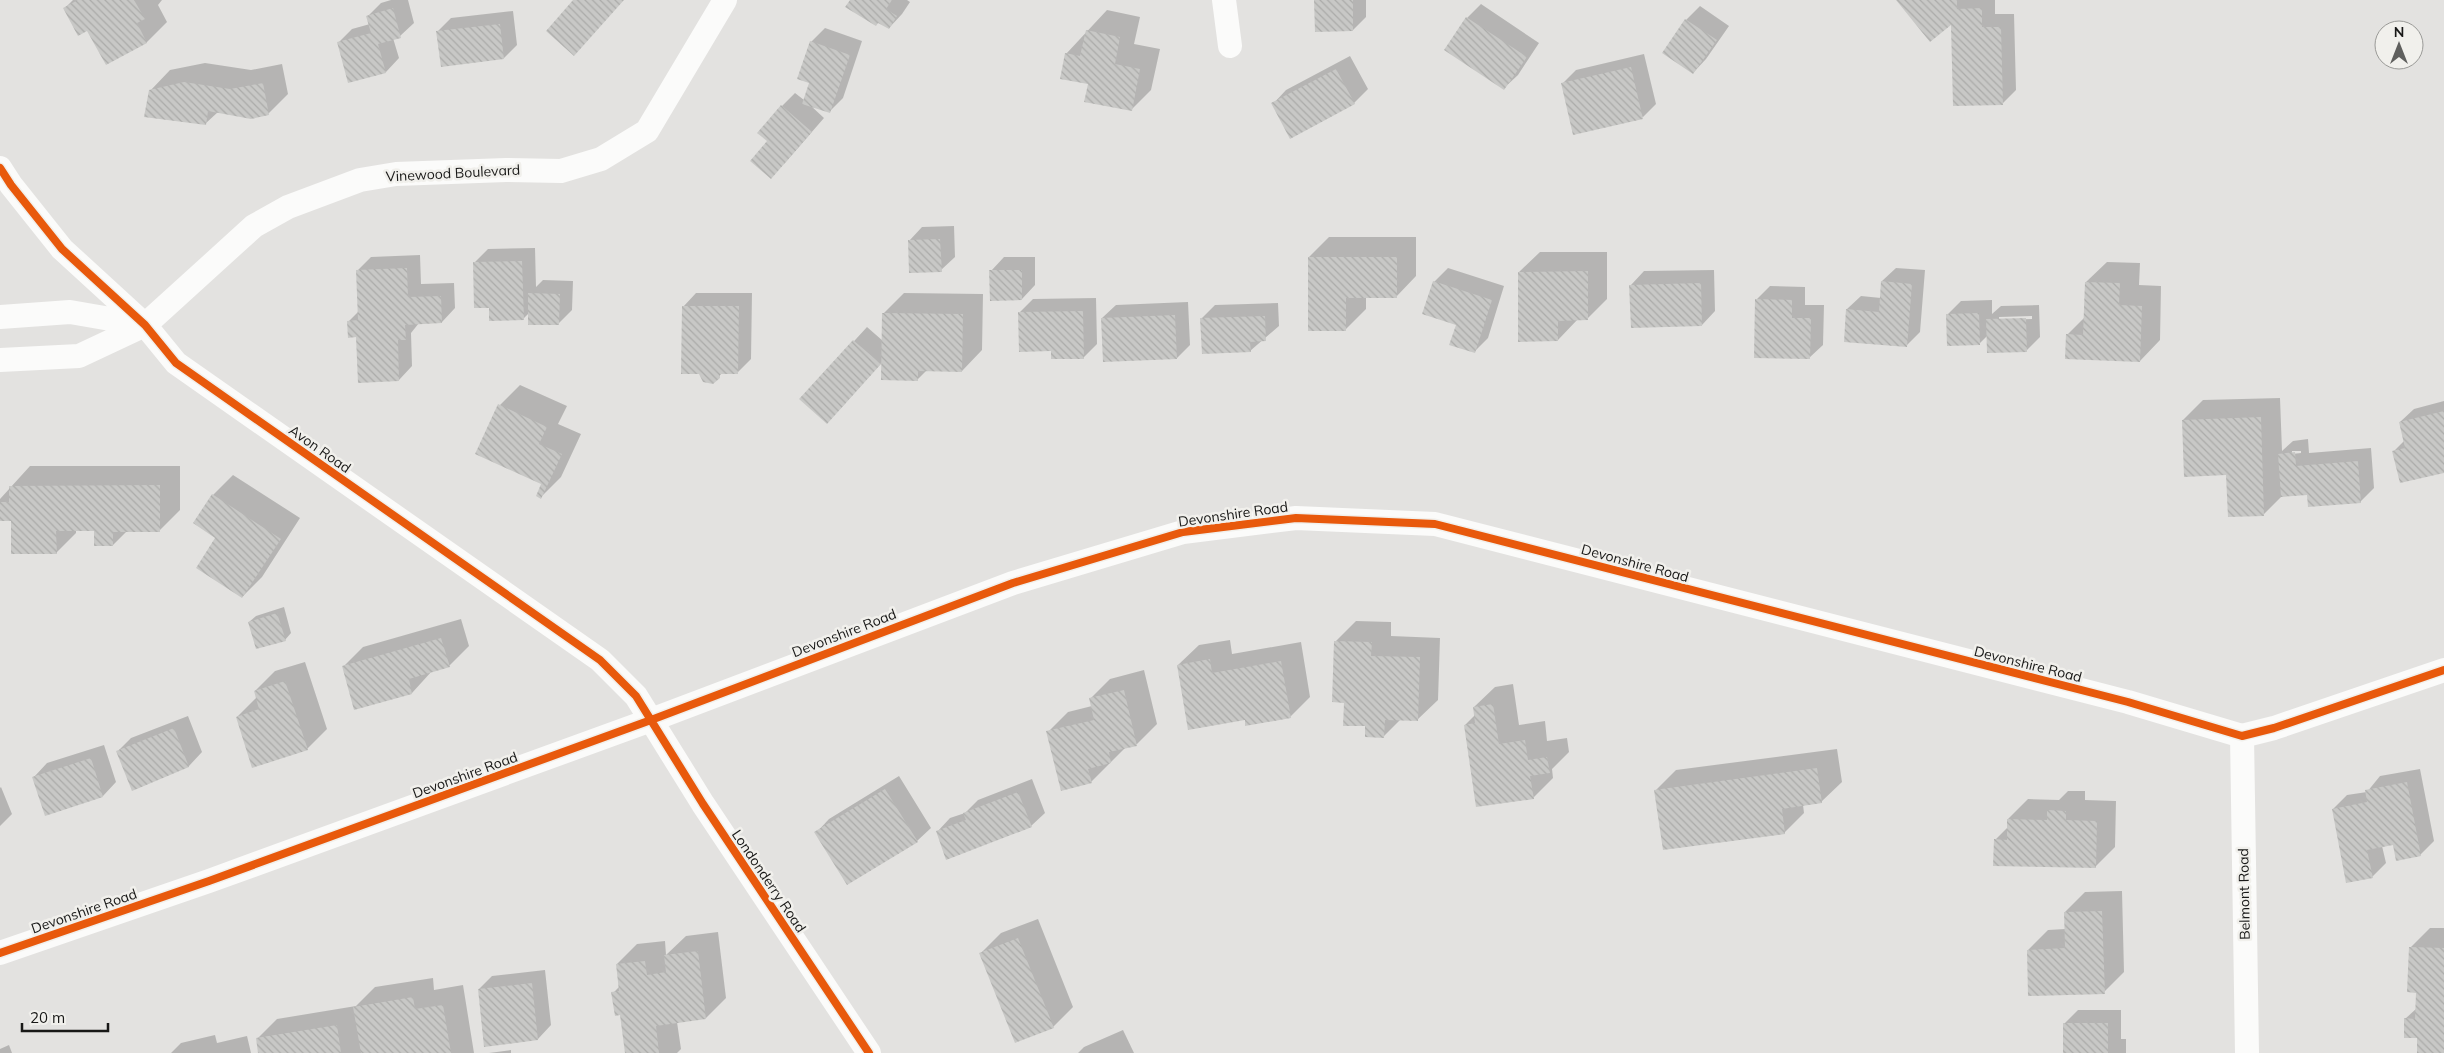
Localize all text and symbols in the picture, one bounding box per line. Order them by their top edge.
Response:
north arrow [2374,20,2424,70]
text: N [2394,23,2404,41]
street label: Vinewood Boulevard [385,160,521,186]
street label: Avon Road [286,421,354,477]
street label: Devonshire Road [1177,497,1289,531]
street label: Devonshire Road [1579,540,1691,586]
street label: Devonshire Road [789,605,899,661]
street label: Devonshire Road [1972,642,2084,686]
street label: Devonshire Road [410,748,520,802]
street label: Londonderry Road [728,826,810,936]
street label: Belmont Road [2234,848,2254,940]
street label: Devonshire Road [29,884,139,938]
scale bar [22,1000,109,1032]
text: 20 m [30,1008,65,1027]

